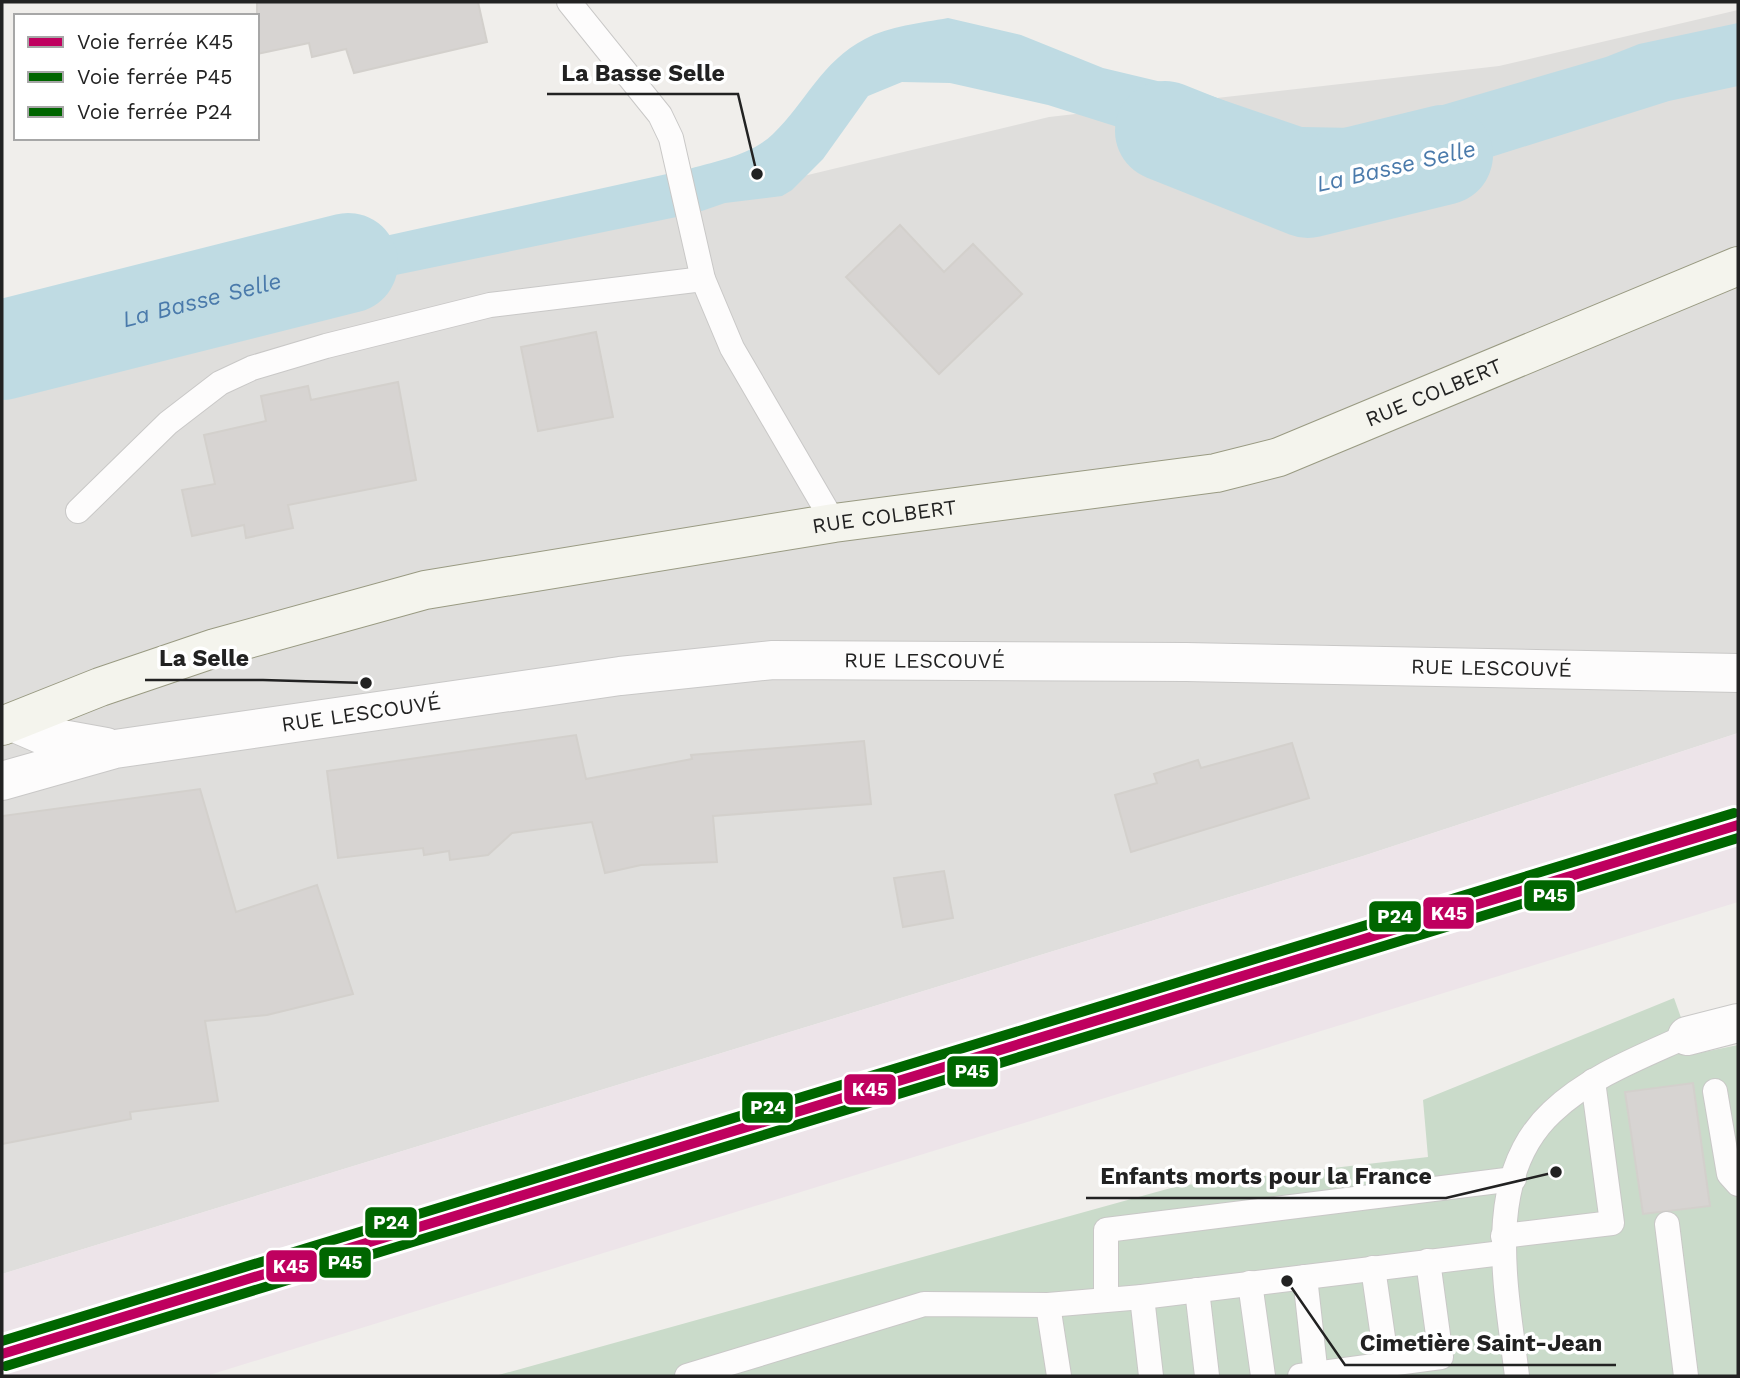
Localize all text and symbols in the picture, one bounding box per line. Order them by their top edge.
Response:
legend [14,14,259,140]
text: Voie ferrée K45 [77,29,234,54]
callout: La Basse Selle [547,50,738,94]
text: La Basse Selle [561,60,725,87]
text: Voie ferrée P45 [77,64,233,89]
text: Voie ferrée P24 [77,99,232,124]
water label: La Basse Selle [1314,135,1478,198]
water label: La Basse Selle [120,267,284,333]
street label: RUE COLBERT [1362,353,1506,432]
street label: RUE COLBERT [810,494,958,538]
callout: La Selle [145,636,263,680]
text: La Selle [159,645,249,672]
street label: RUE LESCOUVÉ [844,647,1005,673]
street label: RUE LESCOUVÉ [1411,653,1572,682]
street label: RUE LESCOUVÉ [280,689,442,737]
line badge: P45 [1523,879,1576,912]
text: P45 [1532,884,1568,907]
line badge: K45 [1422,896,1475,930]
line badge: P24 [1368,900,1422,933]
text: K45 [1431,902,1467,925]
text: P24 [1377,905,1413,928]
line badge: P45 [946,1055,999,1088]
text: P45 [954,1060,990,1083]
line badge: K45 [843,1073,897,1106]
text: K45 [852,1078,888,1101]
line badge: P24 [741,1091,794,1124]
text: P24 [750,1096,786,1119]
callout: Enfants morts pour la France [1086,1154,1446,1198]
text: Enfants morts pour la France [1100,1163,1432,1190]
line badge: P24 [364,1206,418,1239]
text: P24 [373,1211,409,1234]
line badge: P45 [318,1246,372,1279]
line badge: K45 [265,1249,318,1283]
text: P45 [327,1251,363,1274]
text: K45 [273,1255,309,1278]
callout: Cimetière Saint-Jean [1345,1321,1616,1365]
text: Cimetière Saint-Jean [1360,1330,1602,1357]

